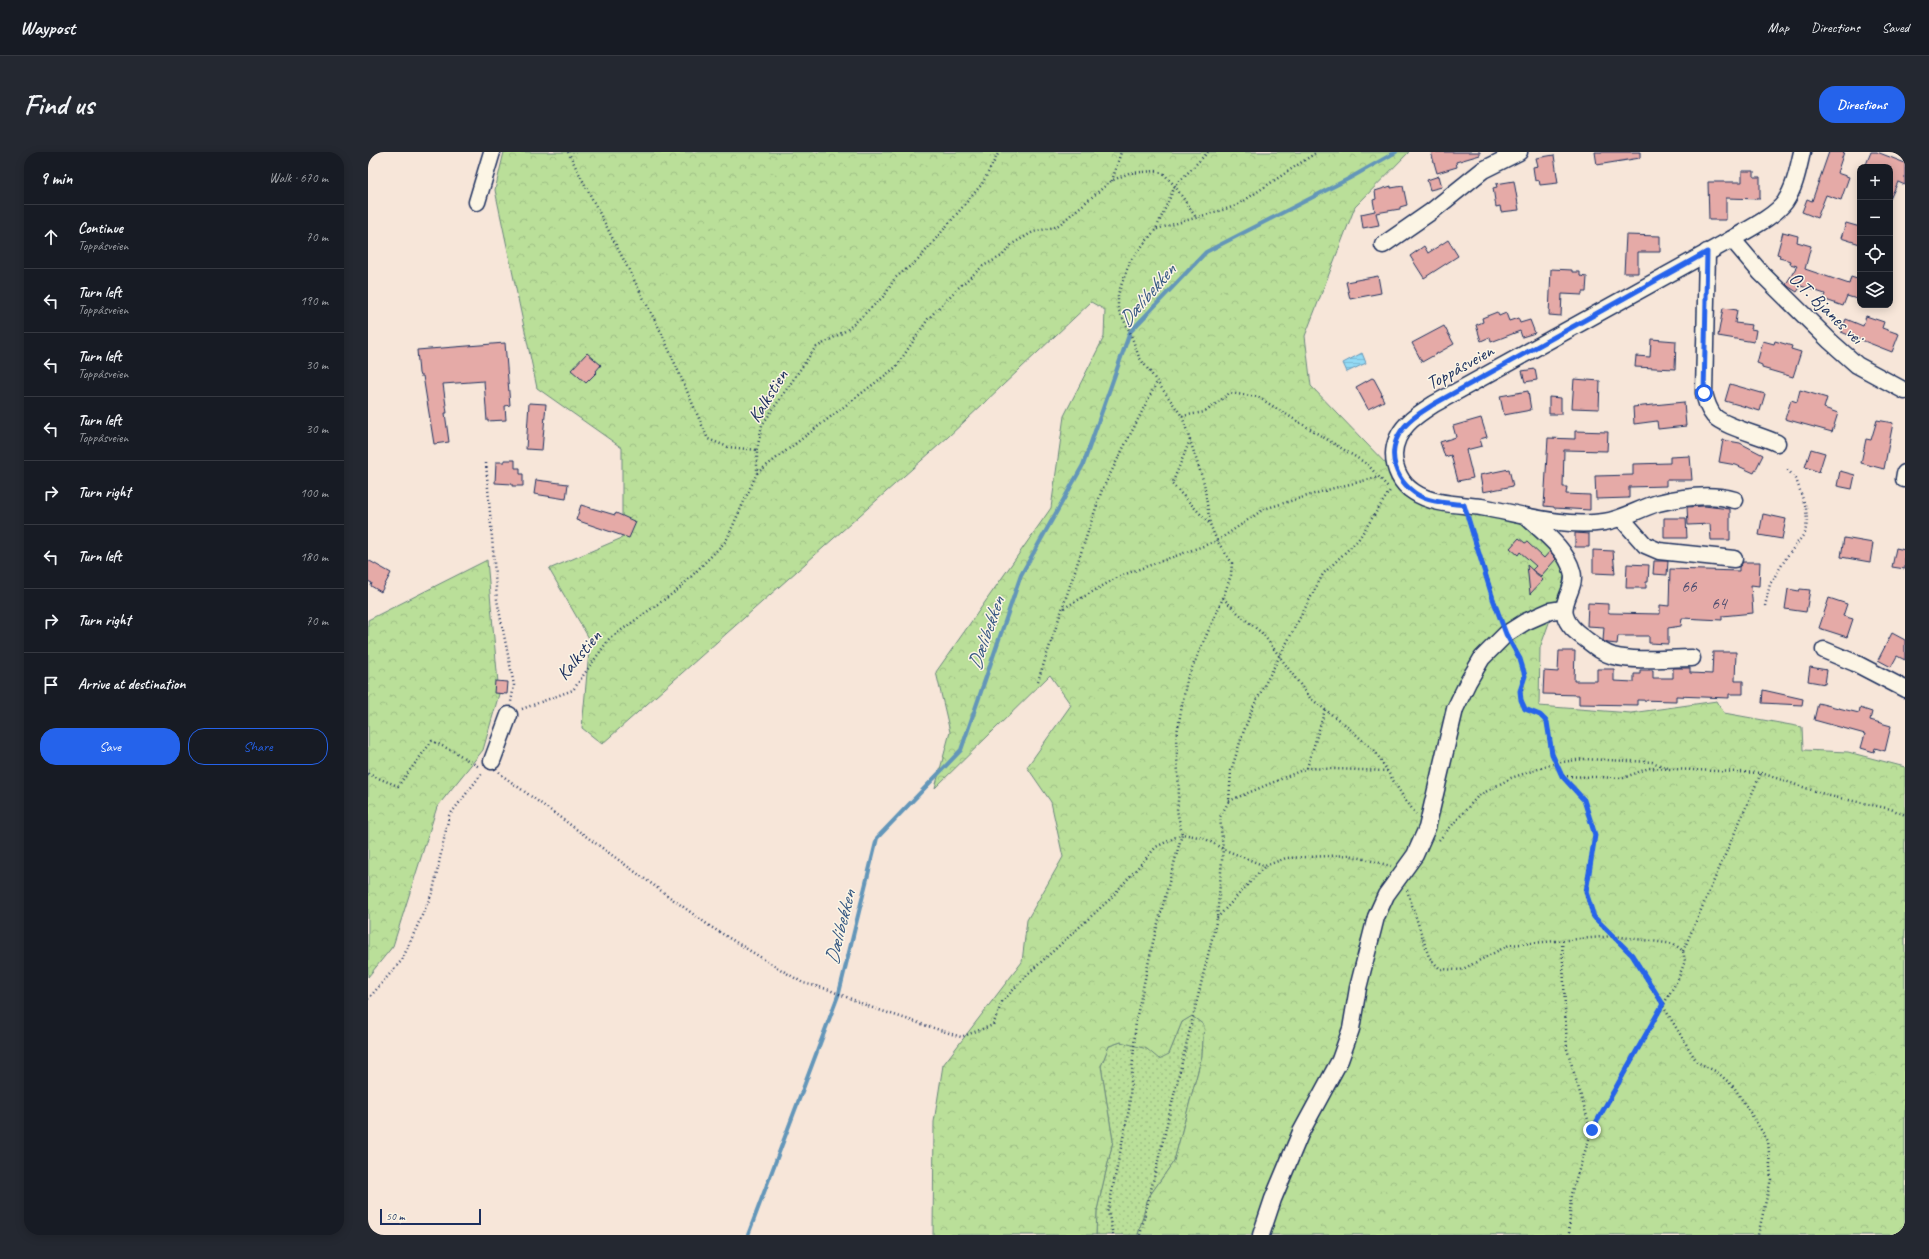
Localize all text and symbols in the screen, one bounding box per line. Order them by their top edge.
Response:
text: Waypost [20,16,75,40]
text: Map [1768,19,1789,36]
text: Directions [1811,19,1860,36]
text: Saved [1882,19,1909,36]
button: Directions [1819,86,1905,123]
text: Find us [24,87,94,122]
map controls [1857,164,1893,308]
button: + [1857,164,1893,200]
text: 9 min [40,168,72,189]
text: Walk · 670 m [269,170,328,186]
button: − [1857,200,1893,236]
text: Continue [78,219,123,238]
icon: ahead [40,226,62,248]
text: 70 m [306,229,328,245]
button: locate [1857,236,1893,272]
text: Toppåsveien [78,238,128,254]
water label: Dælibekken [1113,257,1182,332]
street label: O.T. Bjanes vei [1784,267,1870,351]
button: layers [1857,272,1893,308]
text: Turn left [78,283,121,302]
icon: left [40,290,62,312]
text: 190 m [300,293,328,309]
text: Toppåsveien [78,302,128,318]
street label: Toppåsveien [1422,338,1499,395]
text: Turn left [78,347,121,366]
icon: left [40,354,62,376]
text: 30 m [306,357,328,373]
street label: Kalkstien [742,365,794,427]
text: Toppåsveien [78,366,128,382]
route start [1695,384,1713,402]
text: Turn left [78,411,121,430]
icon: left [40,418,62,440]
text: 30 m [306,421,328,437]
text: Toppåsveien [78,430,128,446]
icon: right [40,482,62,504]
text: Turn right [78,483,131,502]
text: 100 m [300,485,328,501]
icon: left [40,546,62,568]
text: Turn left [78,547,121,566]
text: 180 m [300,549,328,565]
house number: 66 [1681,576,1698,597]
water label: Dælibekken [962,591,1011,673]
house number: 64 [1711,593,1729,614]
icon: right [40,610,62,632]
text: Turn right [78,611,131,630]
text: 70 m [306,613,328,629]
street label: Kalkstien [551,625,607,685]
icon: arrive [40,674,62,696]
text: Arrive at destination [78,675,185,694]
button: Save [40,728,180,765]
button: Share [188,728,328,765]
water label: Dælibekken [819,885,862,967]
route end [1583,1121,1601,1139]
scale bar [380,1207,481,1226]
text: 50 m [386,1209,405,1223]

